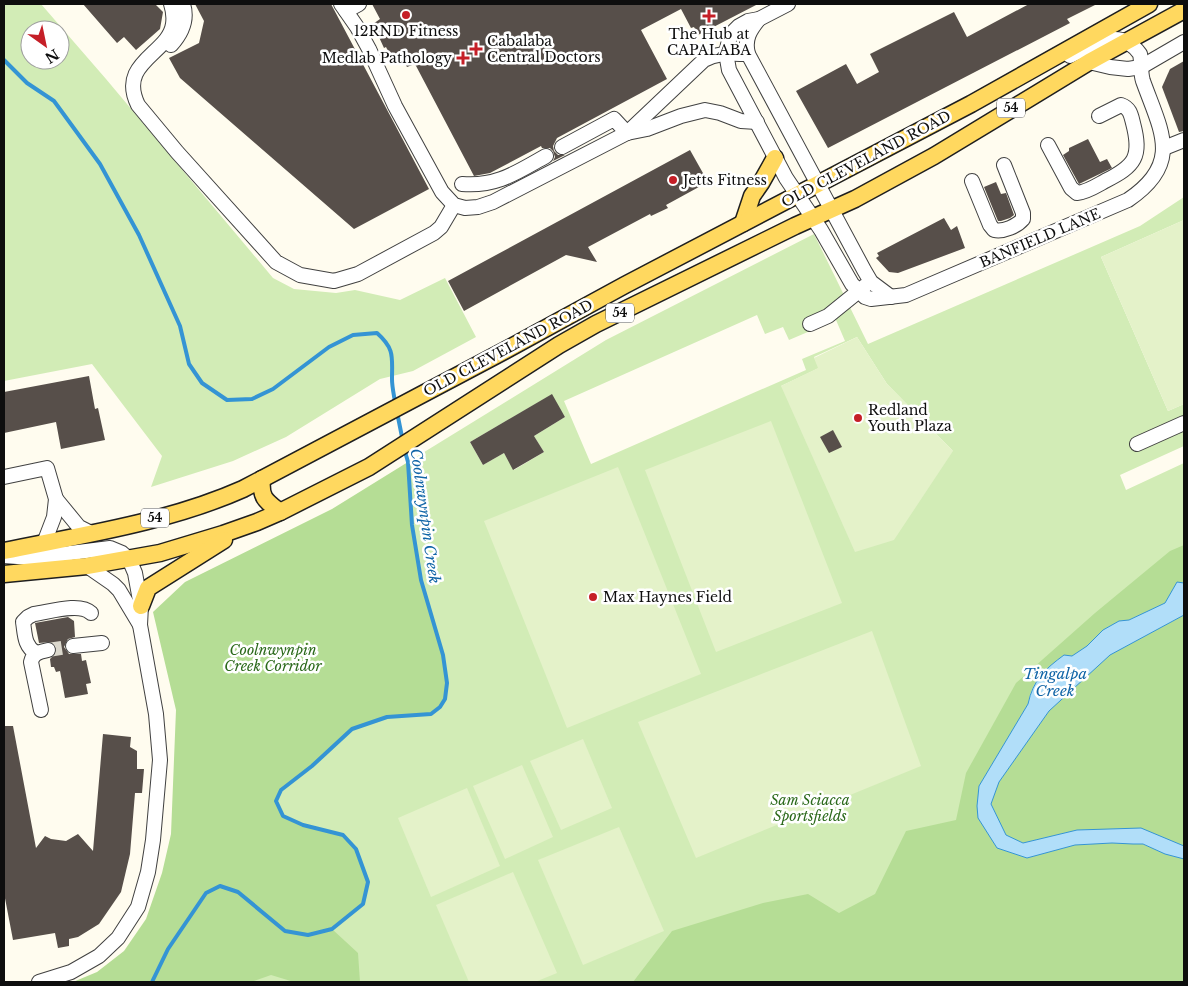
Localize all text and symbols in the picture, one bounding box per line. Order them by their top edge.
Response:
marker: 12RND Fitness [400,9,412,21]
marker: The Hub at CAPALABA [702,9,716,23]
north arrow [20,20,70,70]
place label: 12RND Fitness [354,22,458,40]
place label: The Hub at CAPALABA [667,25,751,59]
place label: Cabalaba Central Doctors [487,32,601,66]
marker: Cabalaba Central Doctors [469,42,483,56]
text: N [42,45,63,67]
place label: Medlab Pathology [322,49,452,67]
marker: Medlab Pathology [456,51,470,65]
road number: 54 [997,99,1025,118]
street label: OLD CLEVELAND ROAD [778,107,954,211]
place label: Jetts Fitness [681,171,767,189]
marker: Jetts Fitness [667,174,679,186]
street label: BANFIELD LANE [977,204,1103,272]
street label: OLD CLEVELAND ROAD [420,296,596,400]
road number: 54 [606,304,634,322]
place label: Redland Youth Plaza [867,401,952,435]
marker: Redland Youth Plaza [852,412,864,424]
water label: Coolnwynpin Creek [407,447,444,585]
road number: 54 [141,508,169,528]
place label: Max Haynes Field [603,588,733,606]
marker: Max Haynes Field [587,591,599,603]
park label: Coolnwynpin Creek Corridor [224,641,322,675]
water label: Tingalpa Creek [1023,664,1087,700]
park label: Sam Sciacca Sportsfields [770,791,850,825]

